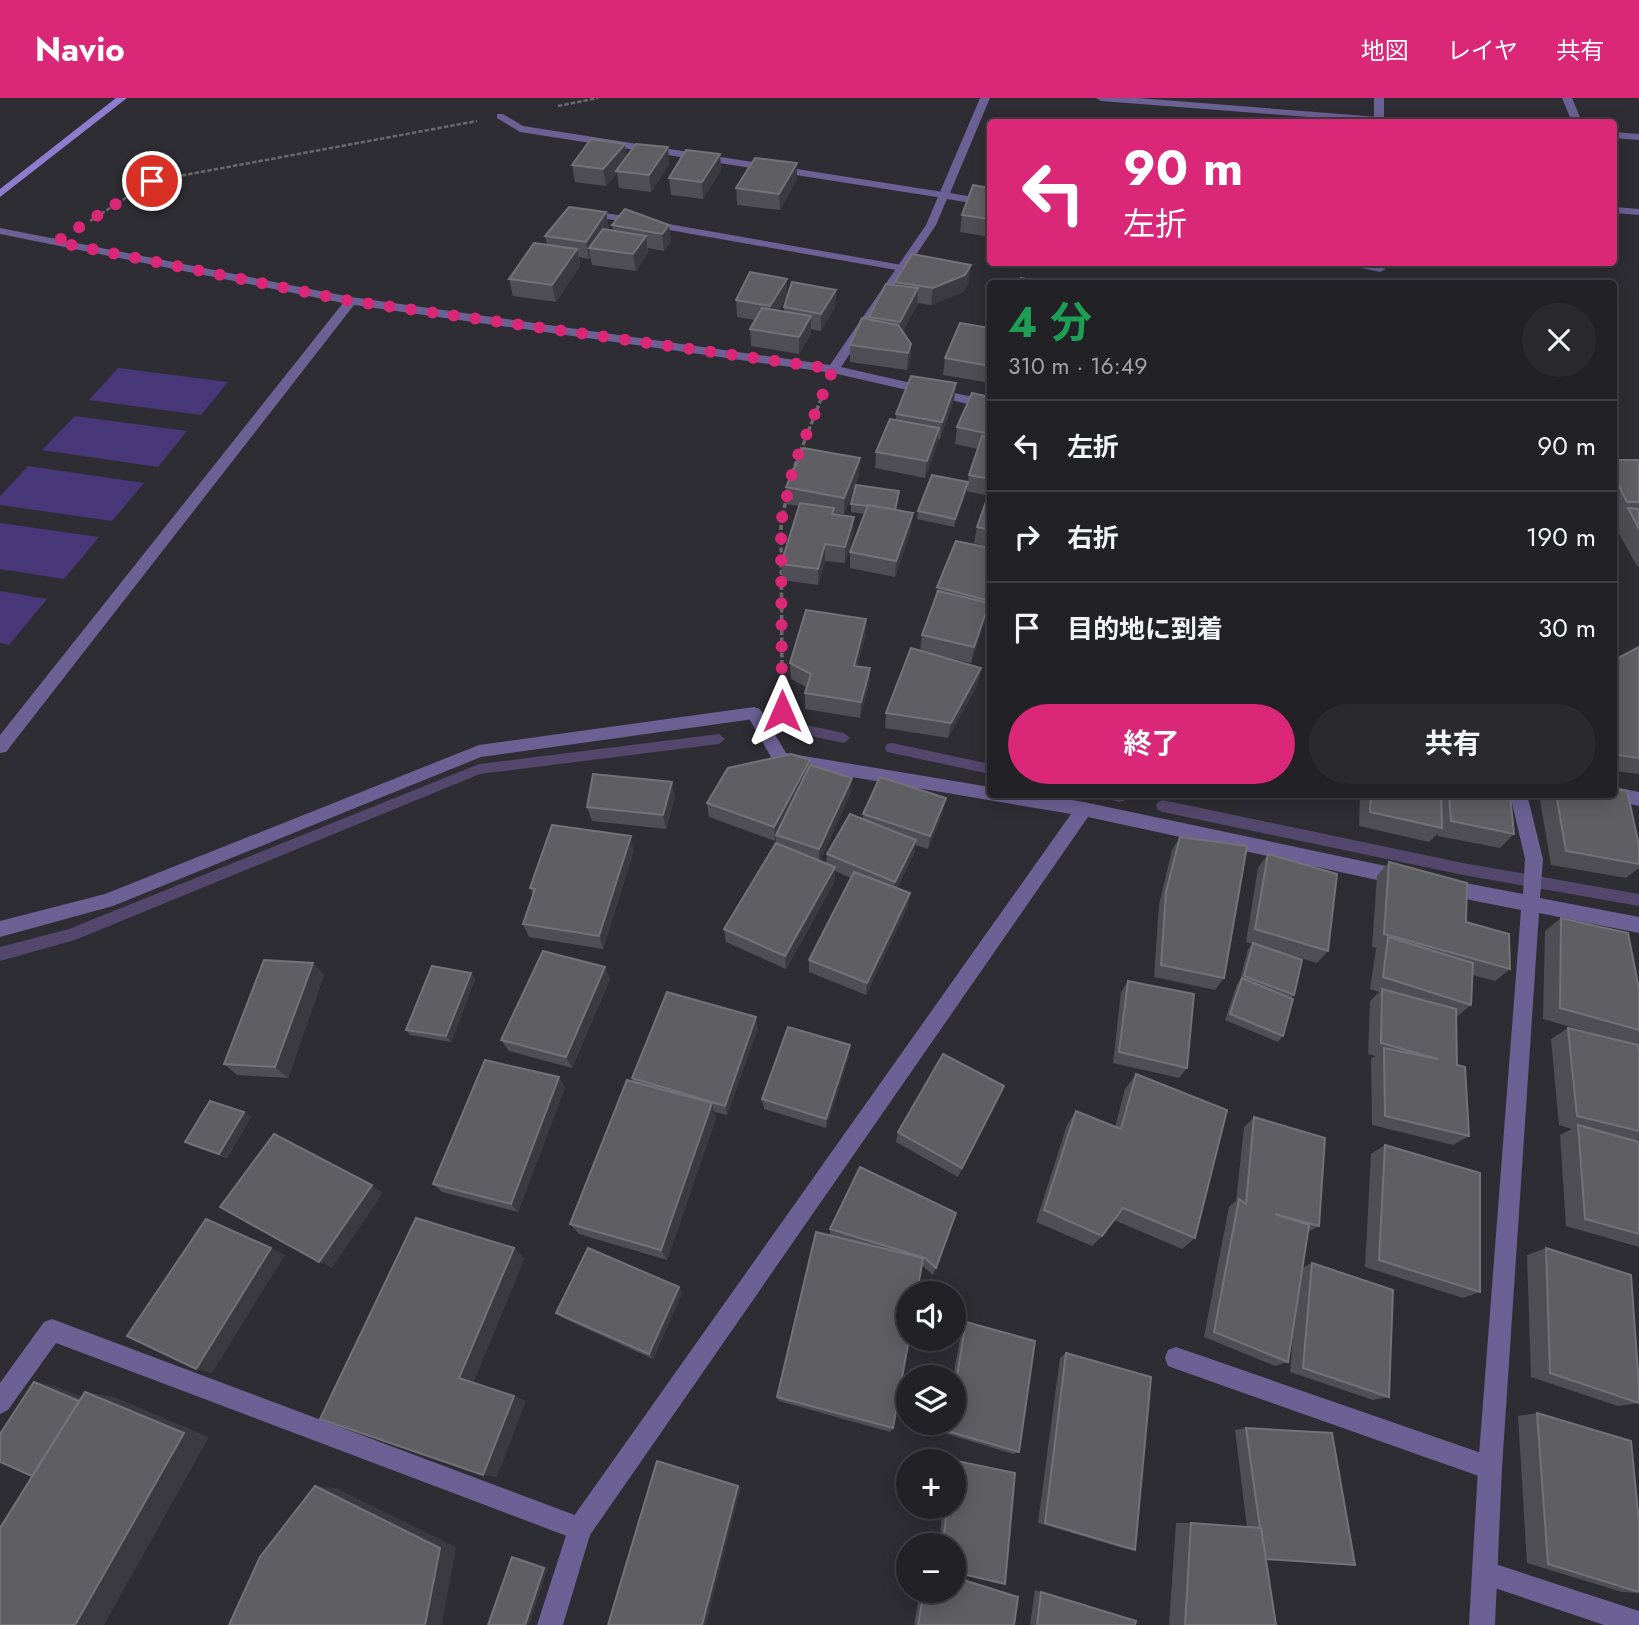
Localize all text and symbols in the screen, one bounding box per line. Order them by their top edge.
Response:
text: Navio [35,26,125,73]
text: 地図 [1361,33,1409,68]
text: レイヤ [1447,33,1518,68]
text: 共有 [1556,33,1604,68]
text: 90 m [1123,133,1243,203]
icon: left [1008,147,1099,238]
pin [122,151,182,211]
icon: arrive [133,162,171,200]
text: 左折 [1123,201,1187,247]
text: 4 分 [1008,292,1092,353]
button: close [1522,303,1596,377]
text: 310 m · 16:49 [1008,349,1147,383]
icon: left [1008,427,1046,465]
text: 90 m [1537,427,1596,465]
text: 左折 [1067,428,1119,466]
icon: right [1008,518,1046,556]
text: 190 m [1526,518,1596,556]
text: 右折 [1067,519,1119,557]
icon: arrive [1008,609,1046,647]
text: 30 m [1538,609,1596,647]
text: 目的地に到着 [1067,610,1223,648]
position arrow [745,674,819,748]
button: 終了 [1008,704,1295,784]
button: 共有 [1309,704,1596,784]
map controls [896,1281,966,1603]
button: sound [896,1281,966,1351]
button: layers [896,1365,966,1435]
button: + [896,1449,966,1519]
button: − [896,1533,966,1603]

